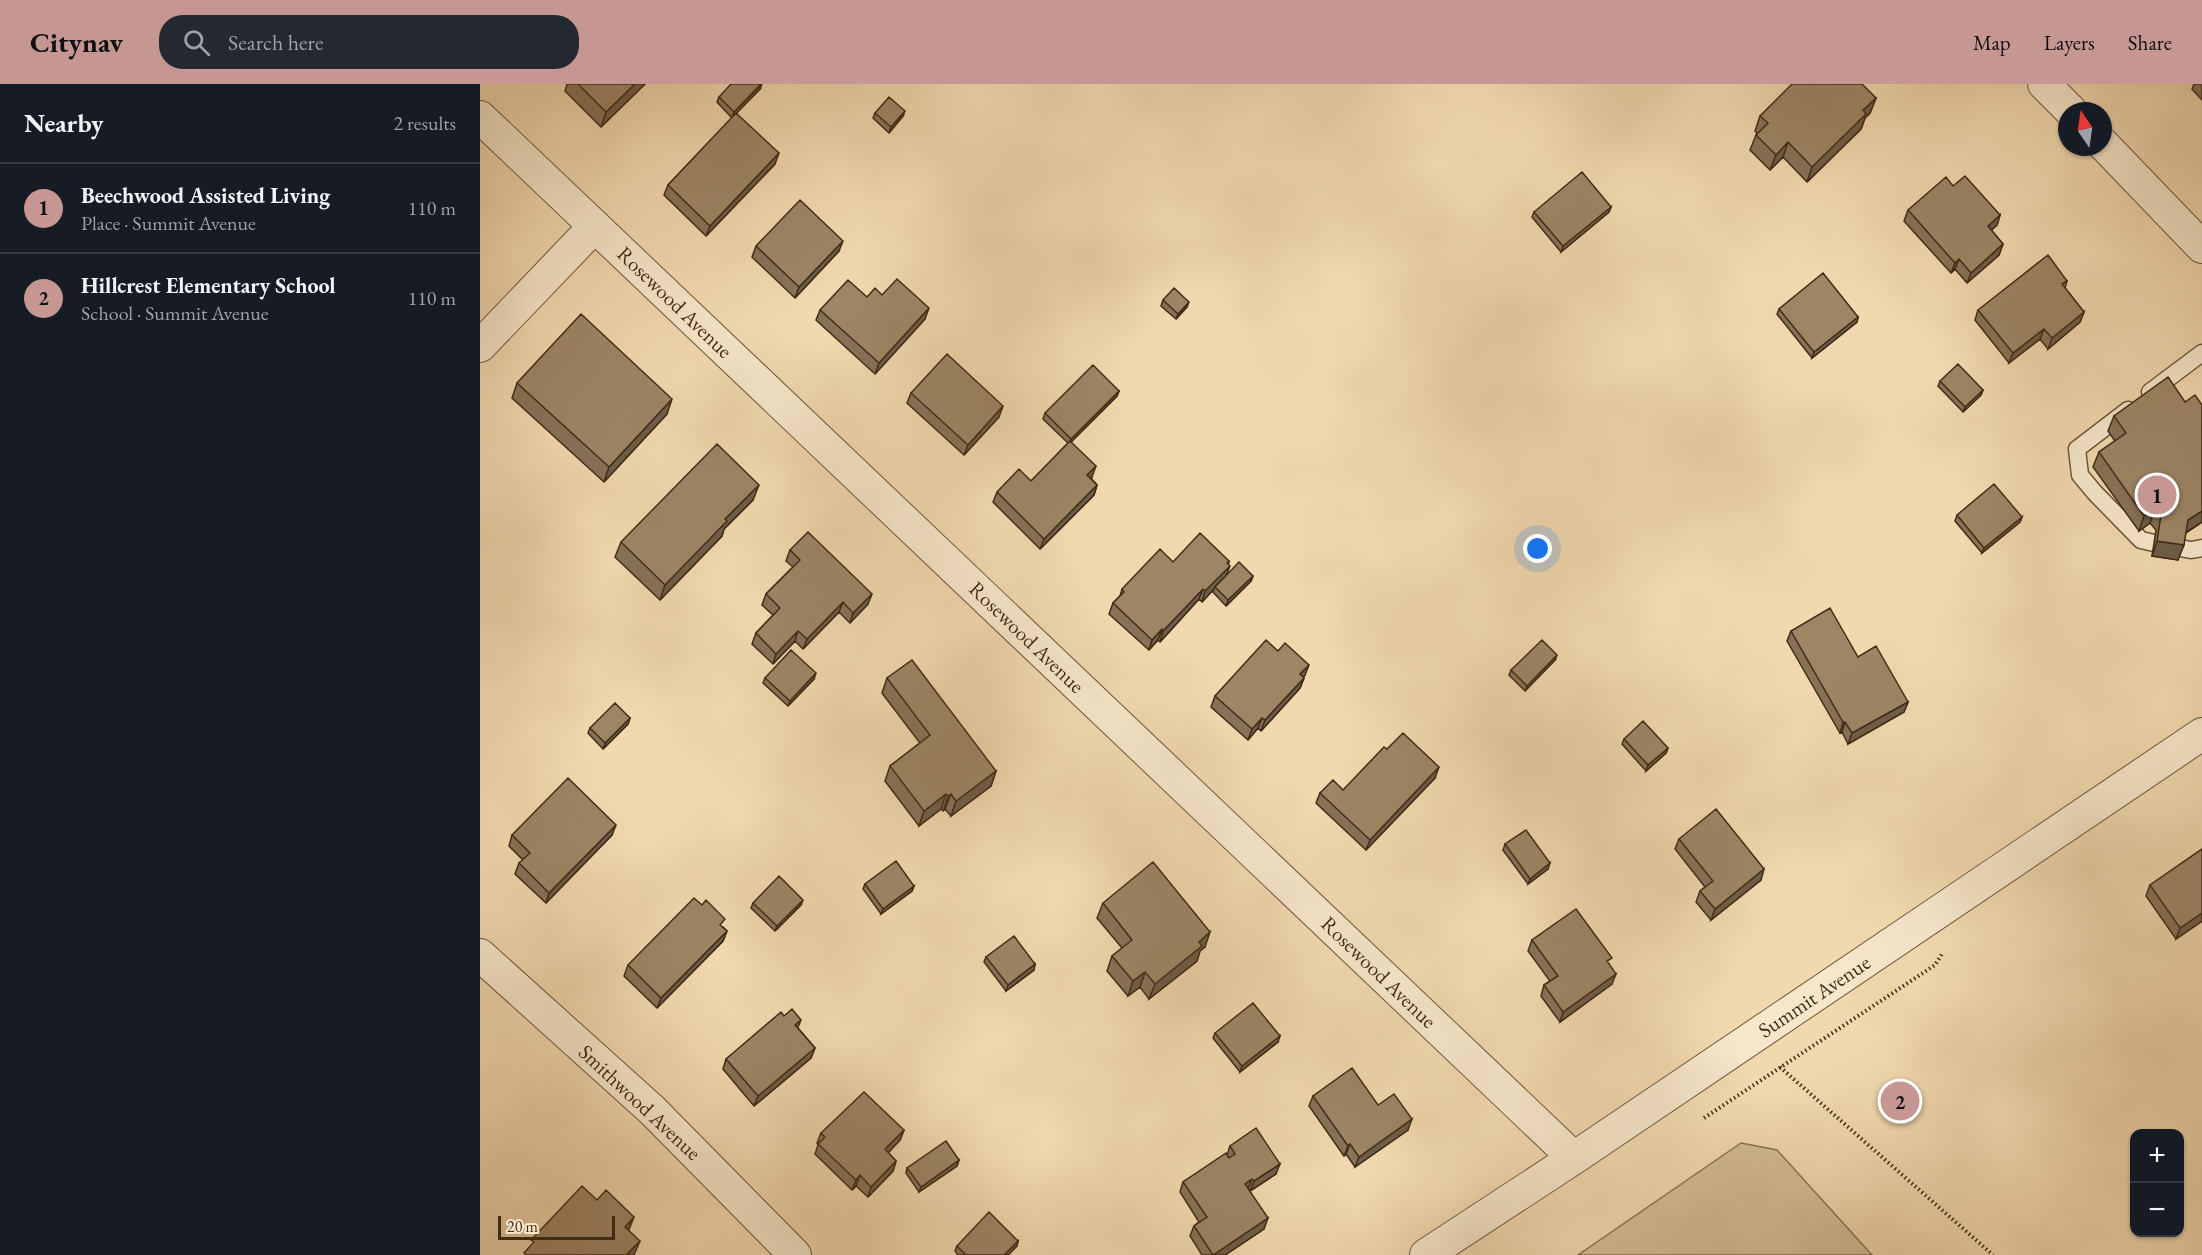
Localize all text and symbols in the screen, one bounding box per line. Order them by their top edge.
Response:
search box [159,15,579,69]
text: Citynav [30,24,123,60]
icon: search [180,26,213,59]
text: Search here [228,28,324,57]
text: Map [1973,29,2011,56]
text: Layers [2044,29,2095,56]
text: Share [2128,29,2172,56]
north arrow [2058,102,2112,156]
text: Nearby [24,106,104,140]
text: 2 results [393,110,456,136]
text: Beechwood Assisted Living [81,181,330,210]
text: 1 [38,195,49,221]
text: 110 m [408,195,456,221]
text: Place · Summit Avenue [81,210,256,236]
street label: Rosewood Avenue [612,240,738,364]
text: Hillcrest Elementary School [81,271,336,300]
text: 2 [38,285,49,311]
text: 110 m [408,285,456,311]
text: School · Summit Avenue [81,300,269,326]
pin: 1 [2138,472,2176,518]
your location [1523,534,1552,563]
street label: Rosewood Avenue [964,575,1090,699]
street label: Rosewood Avenue [1316,910,1442,1034]
street label: Summit Avenue [1753,949,1875,1043]
street label: Smithwood Avenue [573,1038,707,1166]
pin: 2 [1880,1078,1920,1124]
map controls [2130,1129,2184,1237]
button: + [2130,1129,2184,1183]
button: − [2130,1183,2184,1237]
scale bar [498,1213,615,1240]
text: 20 m [507,1216,538,1237]

